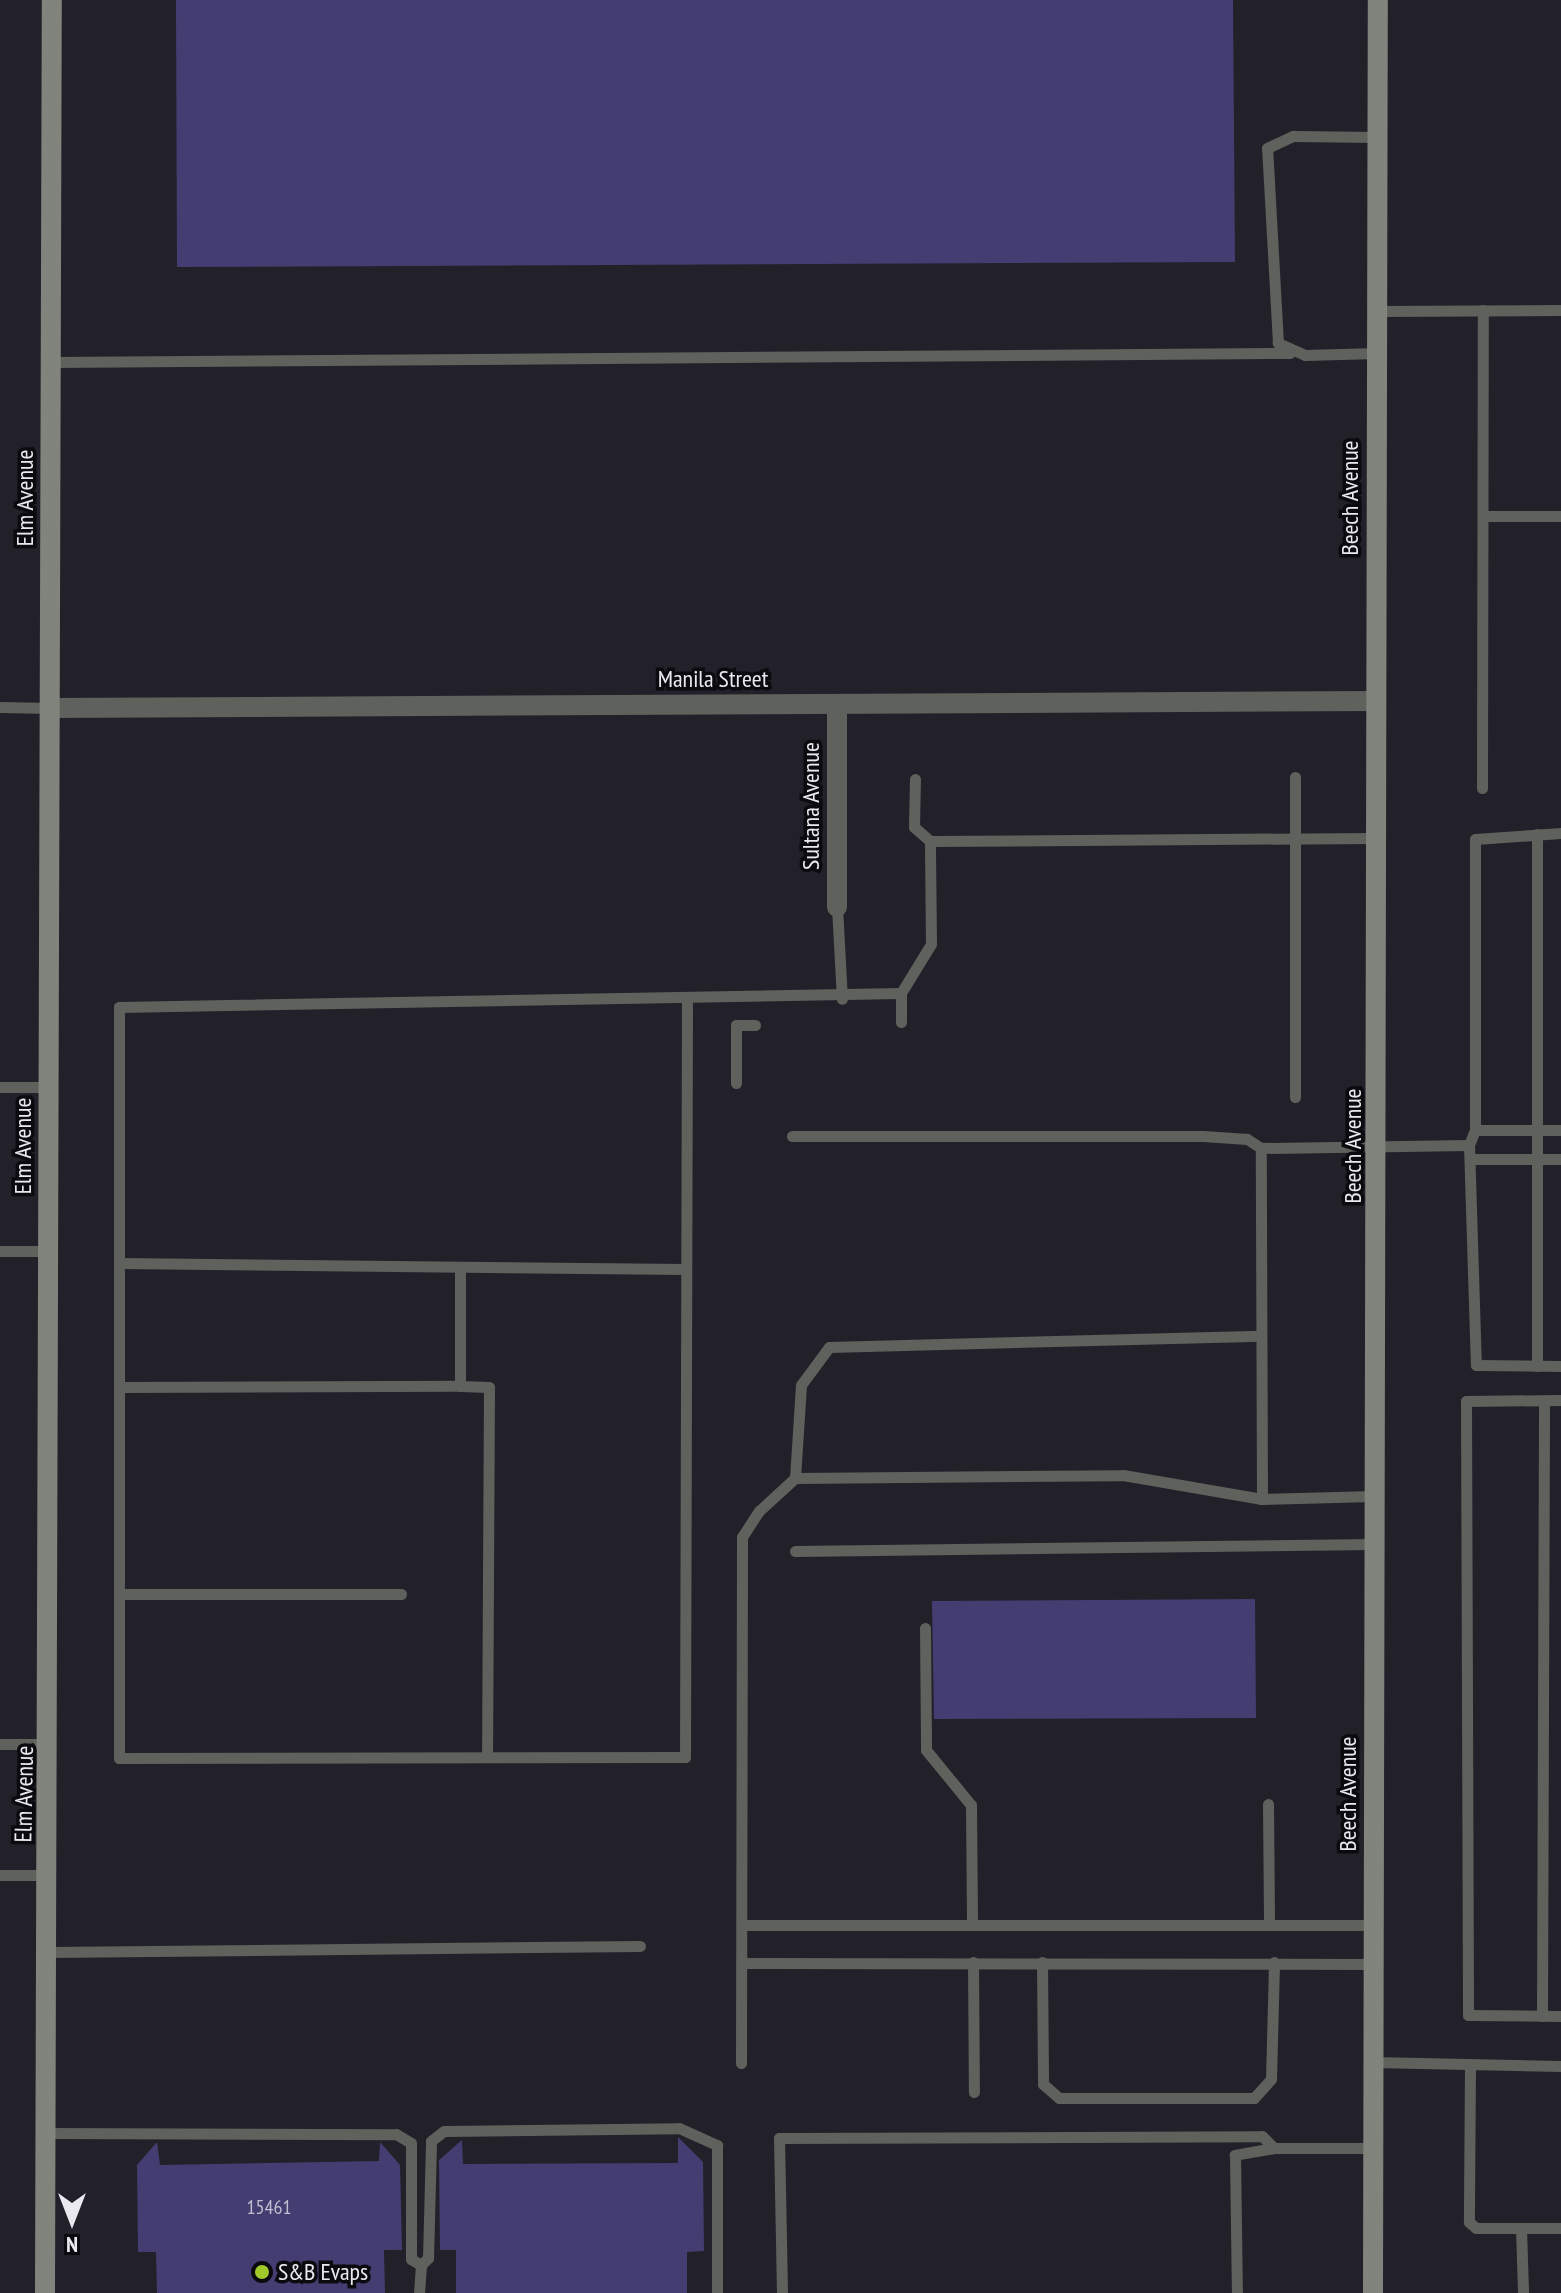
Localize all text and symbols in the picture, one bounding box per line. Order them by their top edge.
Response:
street label: Beech Avenue [1336,440,1364,556]
street label: Elm Avenue [11,449,39,547]
street label: Manila Street [658,665,768,693]
street label: Sultana Avenue [797,742,825,870]
street label: Beech Avenue [1339,1088,1367,1204]
street label: Elm Avenue [9,1097,37,1195]
street label: Beech Avenue [1334,1736,1362,1852]
street label: Elm Avenue [9,1745,39,1843]
north arrow [32,2181,112,2261]
house number: 15461 [247,2195,291,2219]
text: N [66,2231,78,2259]
place label: S&B Evaps [278,2258,368,2286]
marker: S&B Evaps [253,2263,271,2281]

